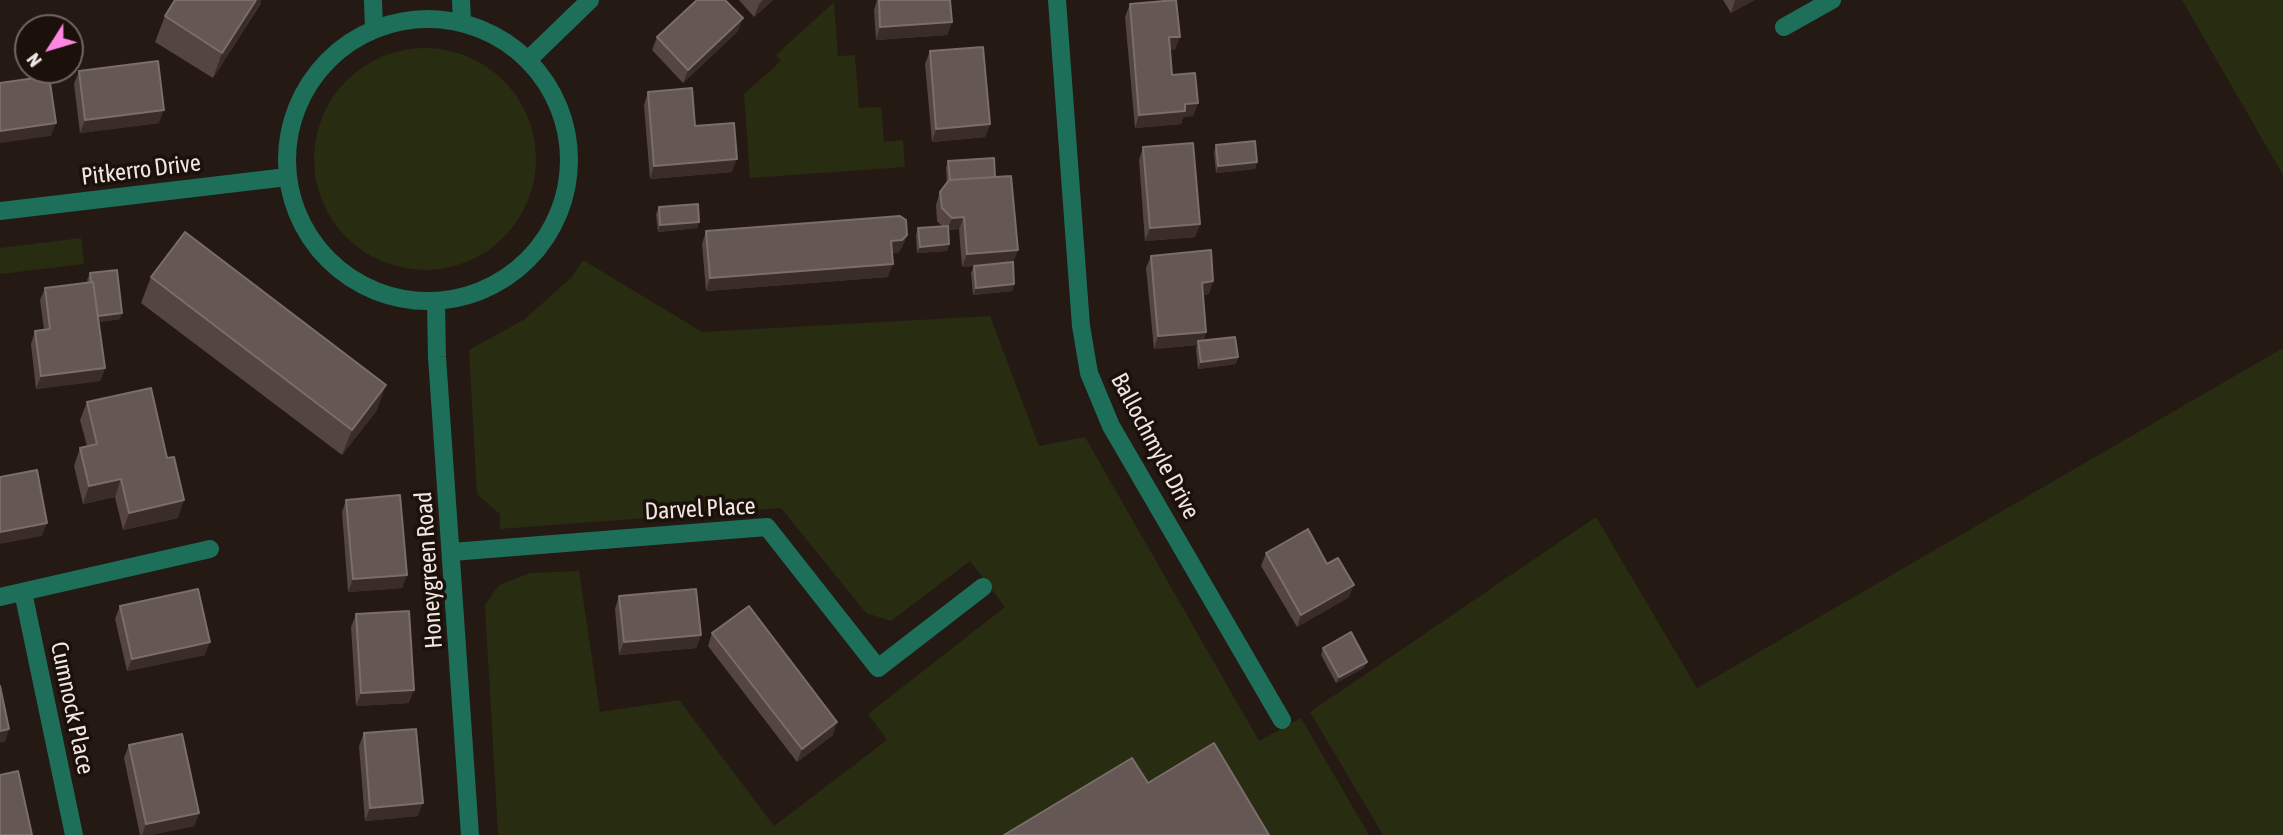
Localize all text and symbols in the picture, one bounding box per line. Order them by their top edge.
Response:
north arrow [14,14,84,84]
text: N [22,49,46,72]
street label: Pitkerro Drive [80,148,202,192]
street label: Ballochmyle Drive [1105,368,1205,524]
street label: Honeygreen Road [409,491,449,649]
street label: Darvel Place [644,492,756,526]
street label: Cumnock Place [44,639,100,777]

